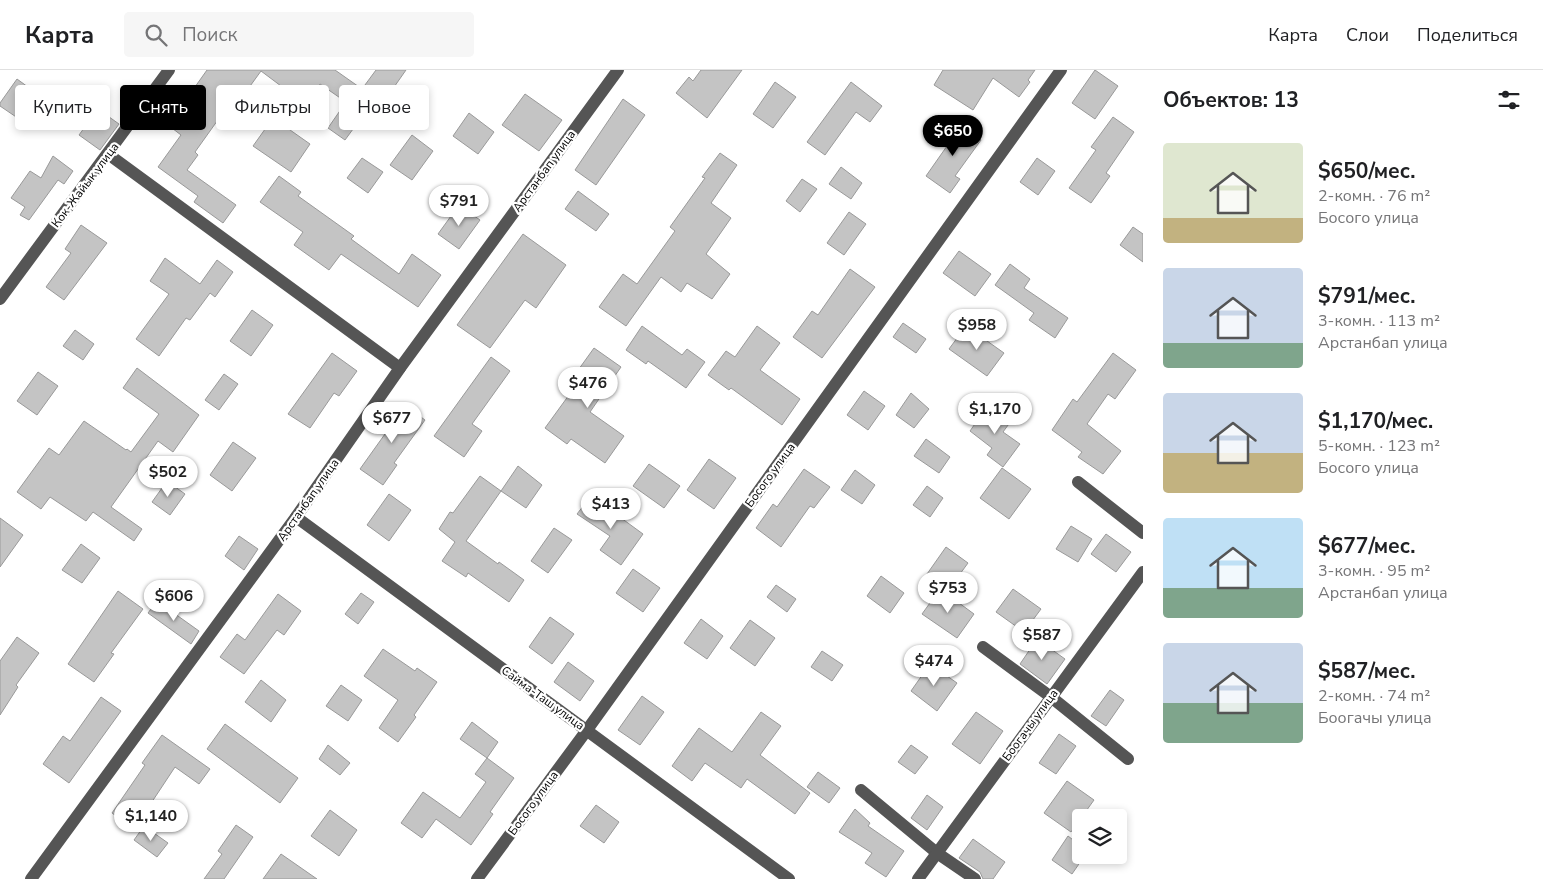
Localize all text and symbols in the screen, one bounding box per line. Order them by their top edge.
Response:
search box [124,12,474,57]
text: Карта [25,19,94,51]
icon: search [142,21,170,49]
text: Поиск [182,22,237,48]
text: Карта [1268,23,1318,47]
text: Слои [1346,23,1389,47]
text: Поделиться [1417,23,1518,47]
chip: Купить [15,85,110,130]
chip: Снять [120,85,206,130]
chip: Фильтры [216,85,329,130]
chip: Новое [339,85,429,130]
text: Объектов: 13 [1163,86,1299,114]
icon: filters [1495,86,1523,114]
pin: $650 [923,114,983,157]
text: $650 [934,120,972,142]
street label: Арстанбап улица [509,127,579,215]
street label: Кок-Жайык улица [48,139,122,231]
text: $650/мес. [1318,157,1415,185]
icon: home [1203,163,1263,223]
pin: $791 [429,184,489,227]
text: 2-комн. · 76 m² [1318,185,1430,207]
text: $791 [440,190,478,212]
text: Босого улица [1318,207,1419,229]
text: $791/мес. [1318,282,1415,310]
icon: home [1203,288,1263,348]
pin: $958 [947,308,1007,351]
text: 3-комн. · 113 m² [1318,310,1440,332]
text: $958 [958,314,996,336]
text: Арстанбап улица [1318,332,1448,354]
pin: $476 [558,366,618,409]
text: $476 [569,372,607,394]
pin: $1,170 [954,392,1036,435]
text: $1,170 [969,398,1021,420]
pin: $677 [362,402,422,444]
text: $677 [373,407,411,429]
text: $1,170/мес. [1318,407,1433,435]
icon: home [1203,413,1263,473]
text: 5-комн. · 123 m² [1318,435,1440,457]
street label: Босого улица [741,440,799,510]
pin: $502 [138,456,198,498]
street label: Арстанбап улица [274,456,342,544]
text: Босого улица [1318,457,1419,479]
text: $502 [149,461,187,483]
pin: $413 [581,488,641,530]
text: $413 [592,493,630,515]
text: $677/мес. [1318,532,1415,560]
icon: home [1203,538,1263,598]
text: 3-комн. · 95 m² [1318,560,1430,582]
pin: $753 [918,572,978,614]
text: $753 [929,577,967,599]
pin: $606 [144,580,204,622]
text: Арстанбап улица [1318,582,1448,604]
text: $606 [155,585,193,607]
pin: $587 [1012,618,1072,661]
text: $587 [1023,624,1061,646]
pin: $474 [904,644,964,687]
text: $474 [915,650,953,672]
text: $587/мес. [1318,657,1415,685]
street label: Сайма-Таш улица [498,662,588,734]
icon: home [1203,663,1263,723]
text: 2-комн. · 74 m² [1318,685,1430,707]
street label: Боогачы улица [999,686,1061,764]
text: Боогачы улица [1318,707,1432,729]
street label: Босого улица [504,768,562,838]
pin: $1,140 [110,800,192,842]
text: $1,140 [125,805,177,827]
map controls [1072,809,1127,864]
button: layers [1072,809,1127,864]

